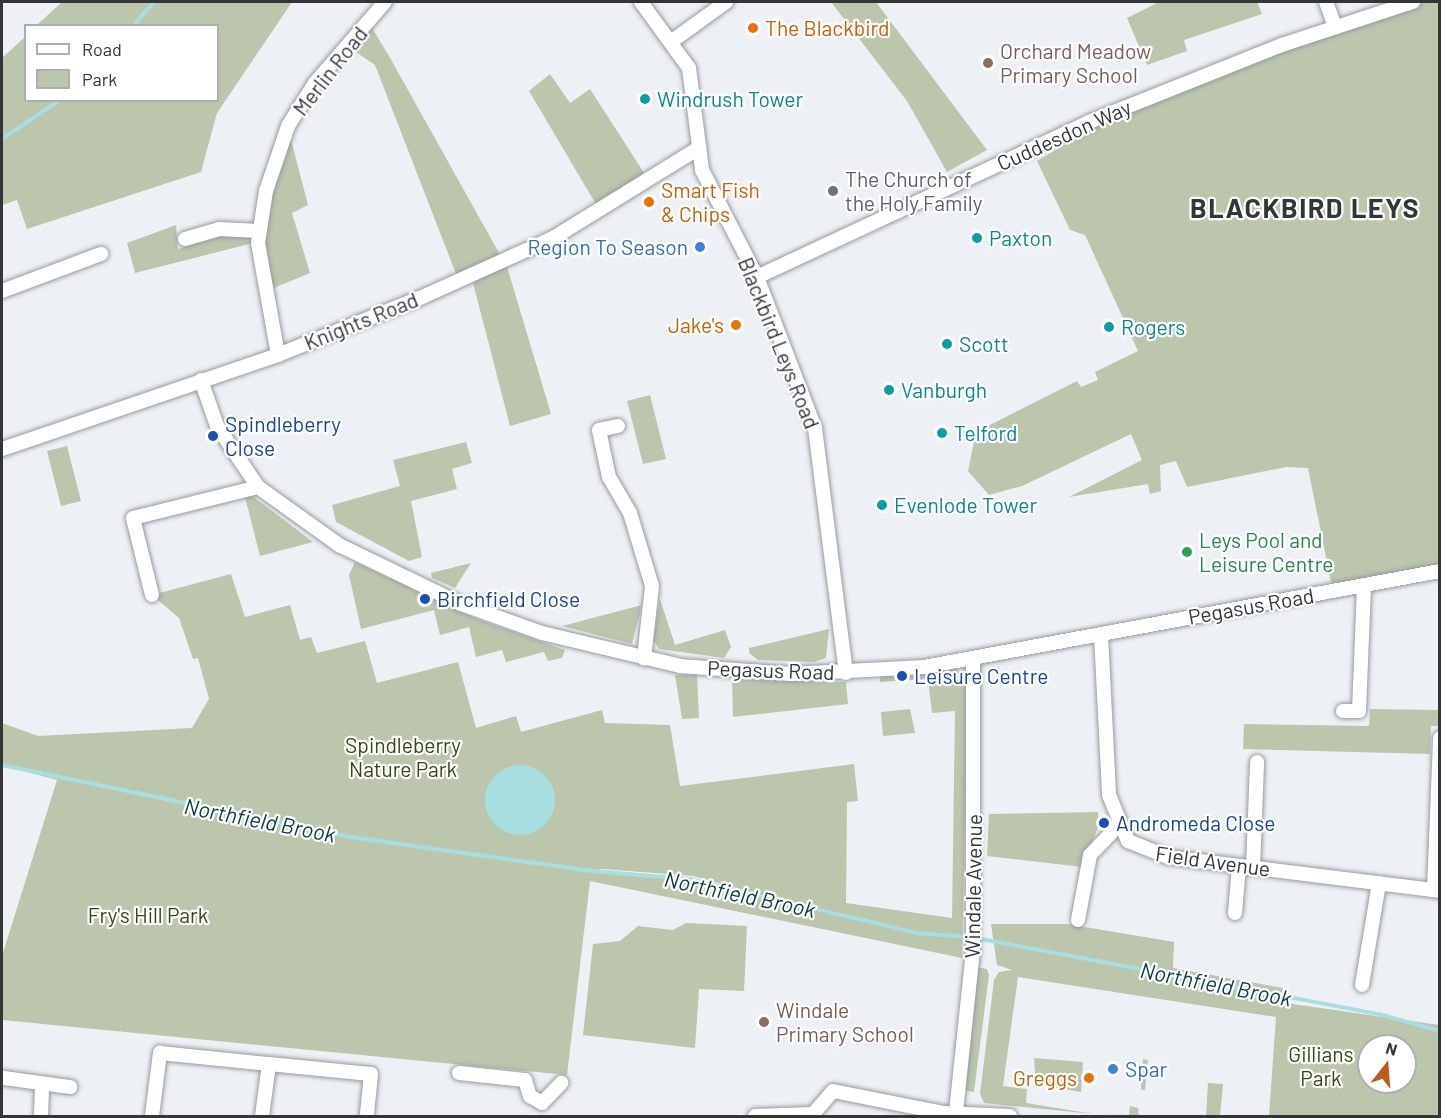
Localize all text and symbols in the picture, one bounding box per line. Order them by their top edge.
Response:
place label: The Blackbird [765,15,890,41]
street label: Merlin Road [287,21,373,121]
marker: The Blackbird [746,21,760,35]
legend [24,24,219,102]
text: Road [82,38,122,60]
place label: Orchard Meadow Primary School [1000,38,1151,88]
marker: Orchard Meadow Primary School [981,56,995,70]
text: Park [82,68,117,90]
place label: Windrush Tower [657,86,803,112]
marker: Windrush Tower [638,92,652,106]
street label: Cuddesdon Way [993,94,1135,176]
place label: The Church of the Holy Family [845,166,982,216]
place label: Smart Fish & Chips [661,177,760,227]
marker: The Church of the Holy Family [826,184,840,198]
district label: BLACKBIRD LEYS [1190,192,1420,224]
marker: Smart Fish & Chips [642,195,656,209]
place label: Paxton [989,225,1052,251]
marker: Paxton [970,231,984,245]
place label: Region To Season [527,234,688,260]
marker: Region To Season [693,240,707,254]
street label: Blackbird Leys Road [733,254,825,432]
street label: Knights Road [300,287,422,355]
place label: Jake's [668,312,724,338]
place label: Rogers [1121,314,1185,340]
marker: Jake's [729,318,743,332]
marker: Rogers [1102,320,1116,334]
place label: Scott [959,331,1009,357]
marker: Scott [940,337,954,351]
place label: Vanburgh [901,377,987,403]
marker: Vanburgh [882,383,896,397]
place label: Spindleberry Close [225,411,341,461]
place label: Telford [954,420,1017,446]
marker: Telford [935,426,949,440]
marker: Spindleberry Close [206,429,220,443]
place label: Evenlode Tower [894,492,1037,518]
marker: Evenlode Tower [875,498,889,512]
place label: Leys Pool and Leisure Centre [1199,527,1333,577]
marker: Leys Pool and Leisure Centre [1180,545,1194,559]
street label: Pegasus Road [1186,583,1316,629]
place label: Birchfield Close [437,586,580,612]
marker: Birchfield Close [418,592,432,606]
street label: Pegasus Road [707,655,835,685]
place label: Leisure Centre [914,663,1048,689]
marker: Leisure Centre [895,669,909,683]
park label: Spindleberry Nature Park [345,732,461,782]
water label: Northfield Brook [182,792,338,848]
place label: Andromeda Close [1116,810,1275,836]
street label: Windale Avenue [959,814,987,958]
marker: Andromeda Close [1097,816,1111,830]
street label: Field Avenue [1154,840,1272,882]
water label: Northfield Brook [662,865,818,923]
park label: Fry's Hill Park [88,902,208,928]
water label: Northfield Brook [1138,956,1294,1012]
place label: Windale Primary School [776,997,914,1047]
marker: Windale Primary School [757,1015,771,1029]
north arrow [1357,1034,1417,1094]
text: N [1384,1038,1400,1059]
park label: Gillians Park [1288,1041,1354,1091]
place label: Spar [1125,1056,1167,1082]
marker: Spar [1106,1062,1120,1076]
place label: Greggs [1013,1065,1077,1091]
marker: Greggs [1082,1071,1096,1085]

